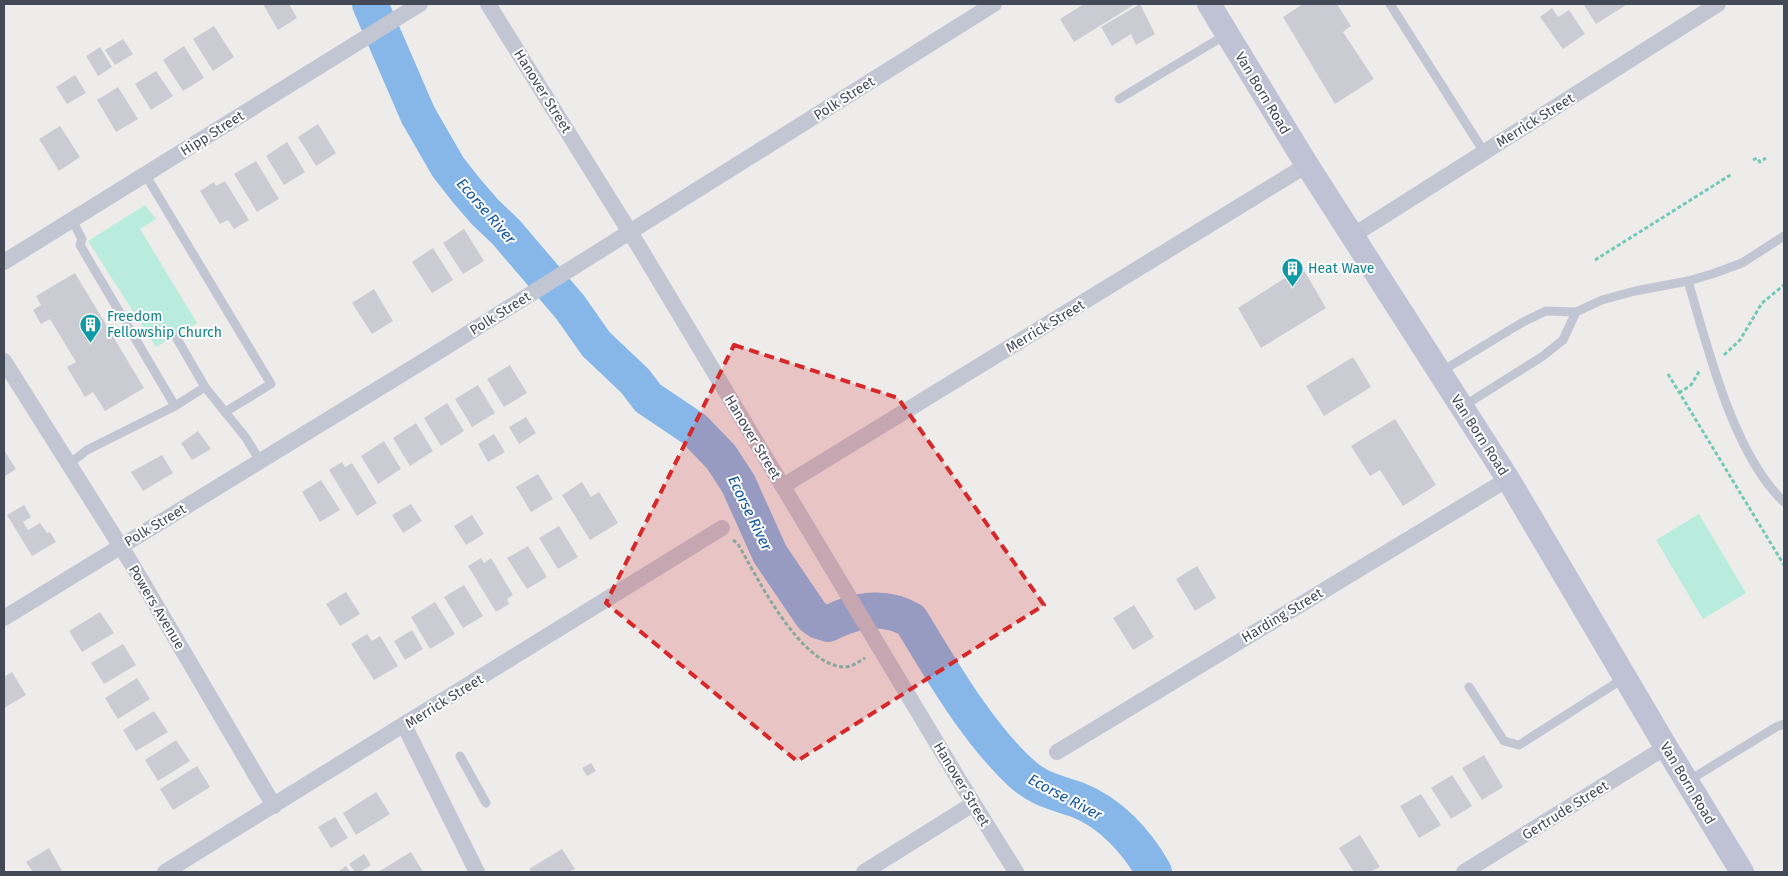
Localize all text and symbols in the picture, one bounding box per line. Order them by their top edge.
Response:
street label: Hanover Street [510,46,575,137]
street label: Van Born Road [1231,49,1294,138]
street label: Polk Street [811,72,879,124]
street label: Merrick Street [1493,89,1578,151]
street label: Hipp Street [177,107,248,160]
water label: Ecorse River [453,175,520,248]
building icon: Heat Wave [1280,256,1304,287]
place label: Heat Wave [1308,260,1374,277]
street label: Polk Street [467,287,535,339]
street label: Merrick Street [1003,296,1089,357]
place label: Freedom Fellowship Church [107,308,222,341]
building icon: Freedom Fellowship Church [79,312,103,343]
street label: Hanover Street [721,392,785,483]
street label: Van Born Road [1447,392,1512,479]
water label: Ecorse River [724,473,776,554]
street label: Polk Street [121,500,190,550]
street label: Powers Avenue [125,562,188,653]
street label: Harding Street [1239,584,1327,646]
street label: Merrick Street [402,670,487,732]
street label: Hanover Street [930,739,994,830]
street label: Van Born Road [1656,739,1719,828]
water label: Ecorse River [1025,770,1106,825]
street label: Gertrude Street [1519,777,1612,844]

